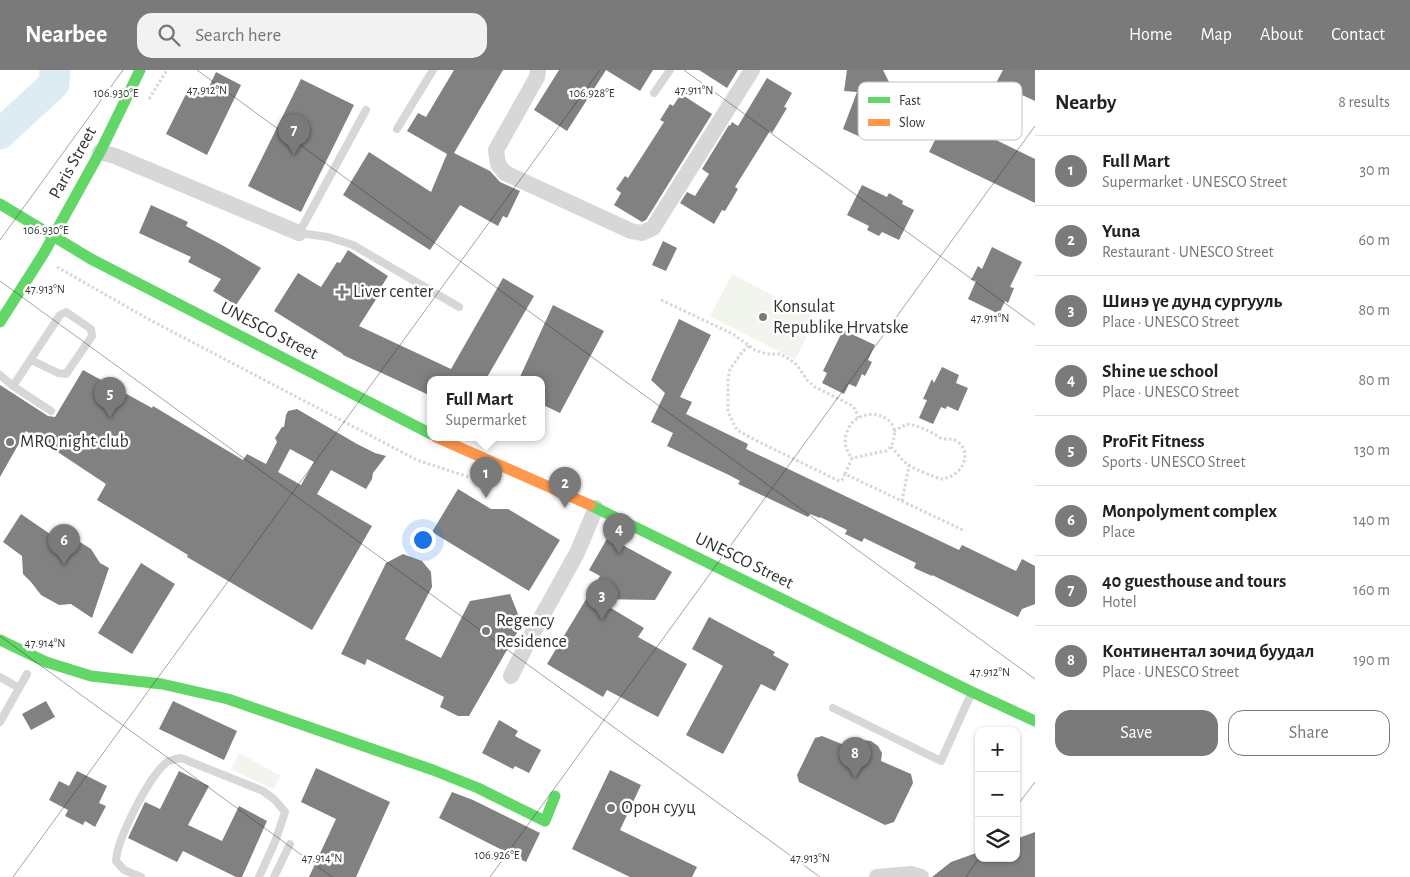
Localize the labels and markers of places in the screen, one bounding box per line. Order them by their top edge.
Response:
pin: 7 [278,114,310,155]
place label: Liver center [353,283,434,301]
marker: Liver center [335,285,349,299]
place label: Konsulat Republike Hrvatske [773,298,909,337]
marker: Konsulat Republike Hrvatske [757,311,769,323]
pin: 5 [94,377,126,418]
place label: MRQ night club [20,433,129,451]
marker: MRQ night club [4,436,16,448]
pin: 1 [470,457,502,498]
pin: 2 [549,467,581,508]
pin: 4 [603,513,635,554]
pin: 6 [48,524,80,565]
pin: 3 [586,579,618,620]
place label: Regency Residence [496,612,567,651]
marker: Regency Residence [480,625,492,637]
pin: 8 [839,737,871,778]
place label: Орон сууц [621,799,696,817]
marker: Орон сууц [605,802,617,814]

